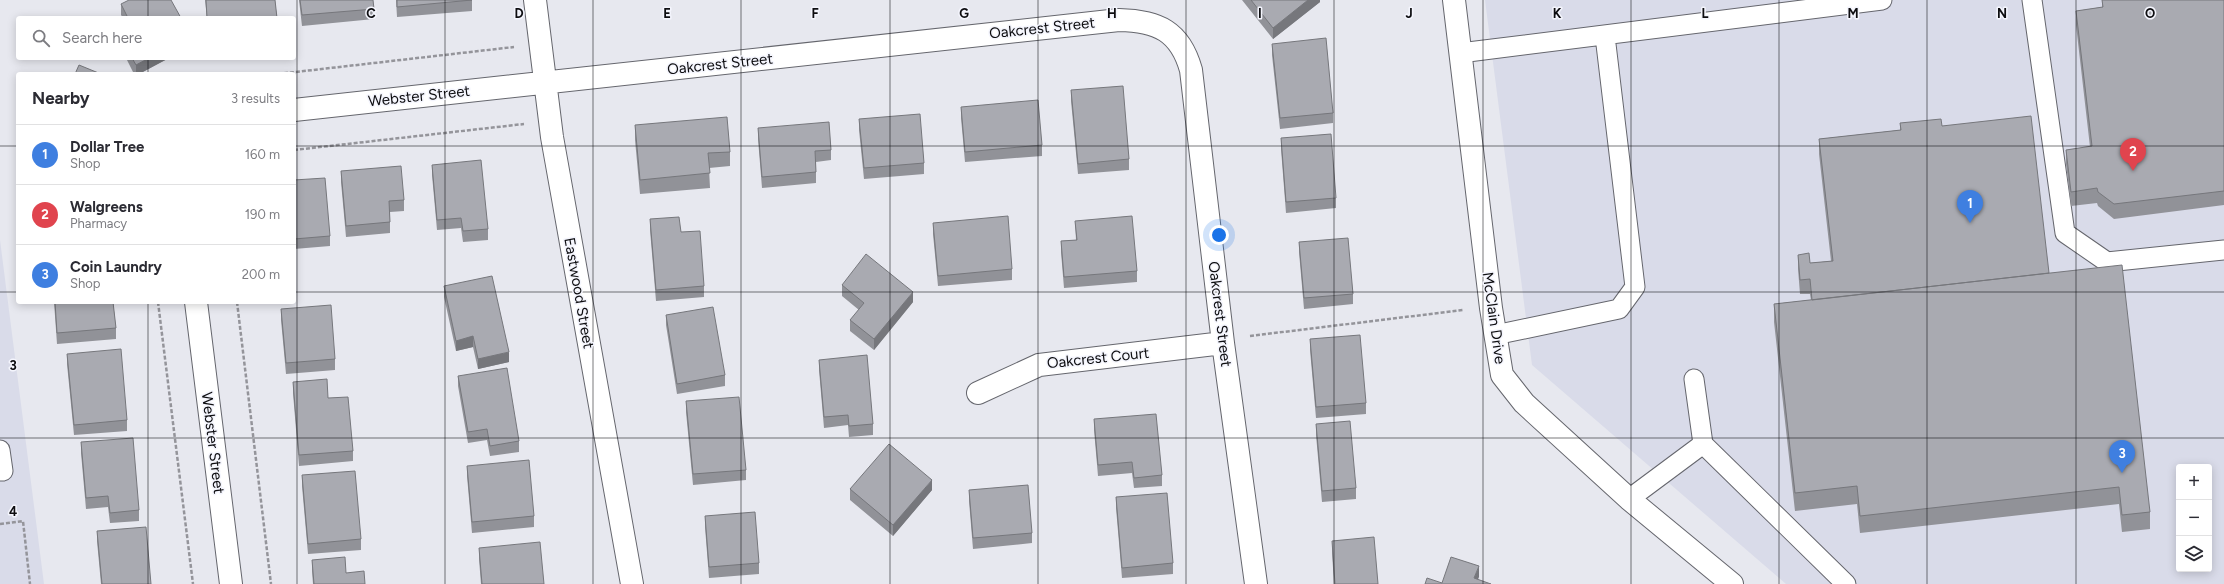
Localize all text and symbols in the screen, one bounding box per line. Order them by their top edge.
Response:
text: C [366,6,376,21]
text: D [514,6,524,21]
text: E [663,6,671,21]
text: F [811,6,819,21]
text: G [959,6,969,21]
text: H [1107,6,1117,21]
text: I [1258,6,1262,21]
text: J [1405,6,1413,21]
text: K [1553,6,1562,21]
text: L [1702,6,1709,21]
text: M [1847,6,1859,21]
text: N [1997,6,2007,21]
text: O [2145,6,2155,21]
street label: Oakcrest Street [988,13,1096,42]
search box [16,16,296,60]
icon: search [30,27,52,49]
text: Search here [62,29,142,47]
street label: Oakcrest Street [666,49,774,78]
street label: Webster Street [367,82,471,110]
text: Nearby [32,88,90,108]
text: 3 results [231,91,280,106]
text: Dollar Tree [70,138,144,156]
pin: 2 [2120,138,2146,171]
text: 1 [42,147,48,162]
text: 160 m [245,147,280,162]
text: Shop [70,156,100,171]
pin: 1 [1957,190,1983,223]
text: Walgreens [70,198,143,216]
text: 2 [41,207,49,222]
text: 190 m [245,207,280,222]
text: Pharmacy [70,216,127,231]
your location [1209,225,1229,245]
street label: Eastwood Street [560,236,598,350]
text: Coin Laundry [70,258,162,276]
street label: Oakcrest Street [1205,260,1235,368]
text: 3 [41,267,49,282]
text: 200 m [242,267,280,282]
street label: McClain Drive [1479,271,1509,365]
text: Shop [70,276,100,291]
street label: Oakcrest Court [1046,344,1150,372]
text: 3 [9,358,17,373]
street label: Webster Street [198,391,228,495]
pin: 3 [2109,440,2135,473]
map controls [2176,464,2212,572]
button: + [2176,464,2212,500]
button: − [2176,500,2212,536]
text: 4 [9,504,17,519]
button: layers [2176,536,2212,572]

